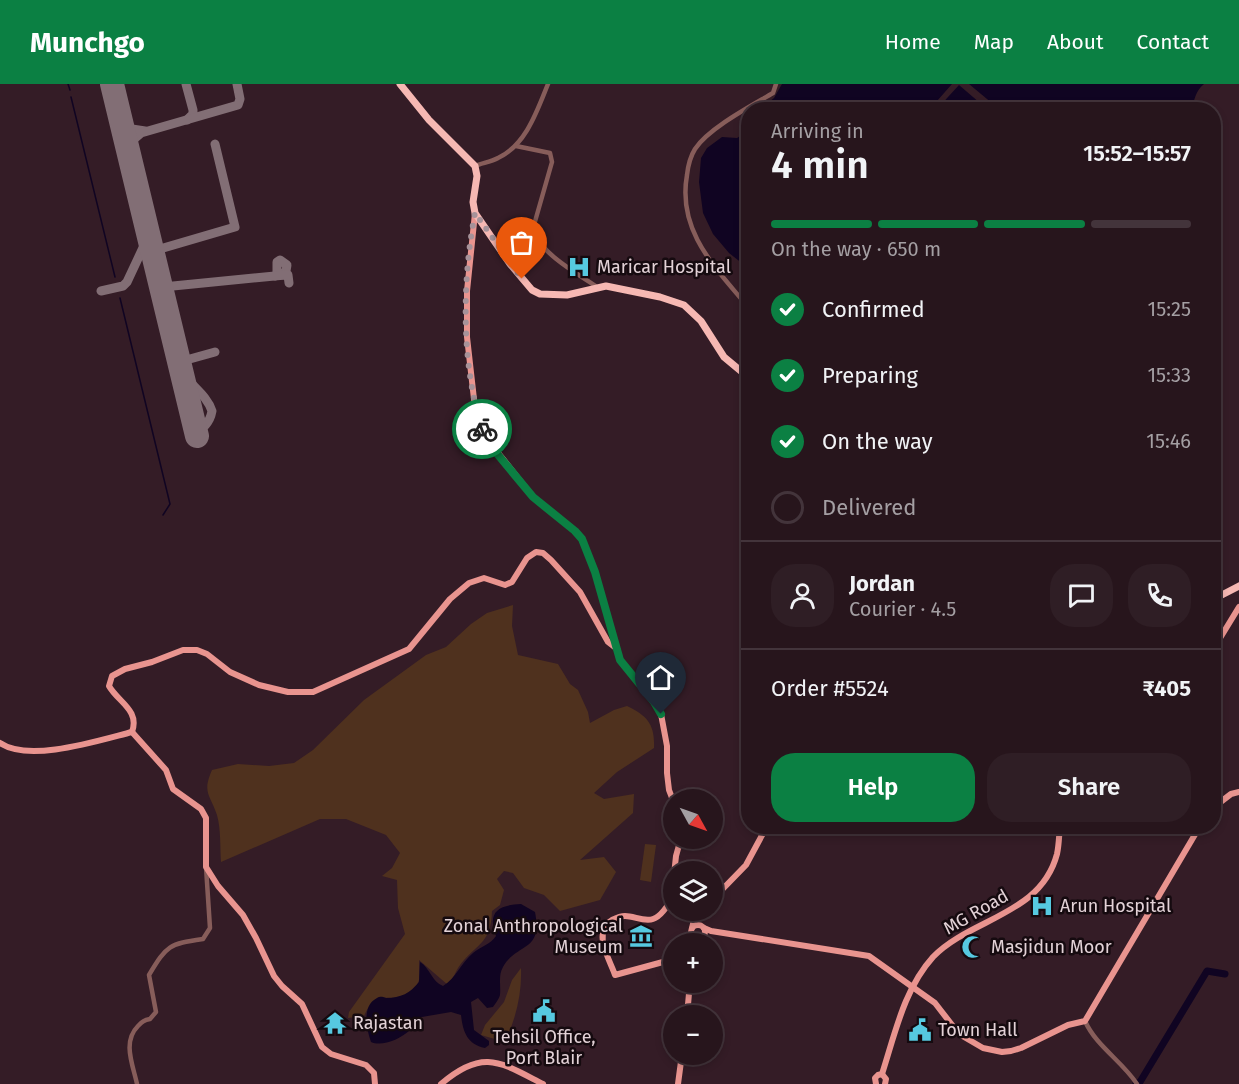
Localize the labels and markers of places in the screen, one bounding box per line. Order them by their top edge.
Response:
pin [496,217,547,279]
hospital icon: Maricar Hospital [566,254,592,280]
place label: Maricar Hospital [597,256,731,278]
pin [635,652,686,714]
hospital icon: Arun Hospital [1029,893,1055,919]
place label: Arun Hospital [1060,895,1171,917]
place label: Zonal Anthropological Museum [444,915,623,958]
museum icon: Zonal Anthropological Museum [628,923,654,949]
mosque icon: Masjidun Moor [960,934,986,960]
place label: Masjidun Moor [991,936,1112,958]
public building icon: Tehsil Office, Port Blair [531,998,557,1024]
temple icon: Rajastan [322,1010,348,1036]
place label: Rajastan [353,1012,423,1034]
public building icon: Town Hall [907,1017,933,1043]
place label: Town Hall [938,1019,1017,1041]
place label: Tehsil Office, Port Blair [492,1026,596,1069]

